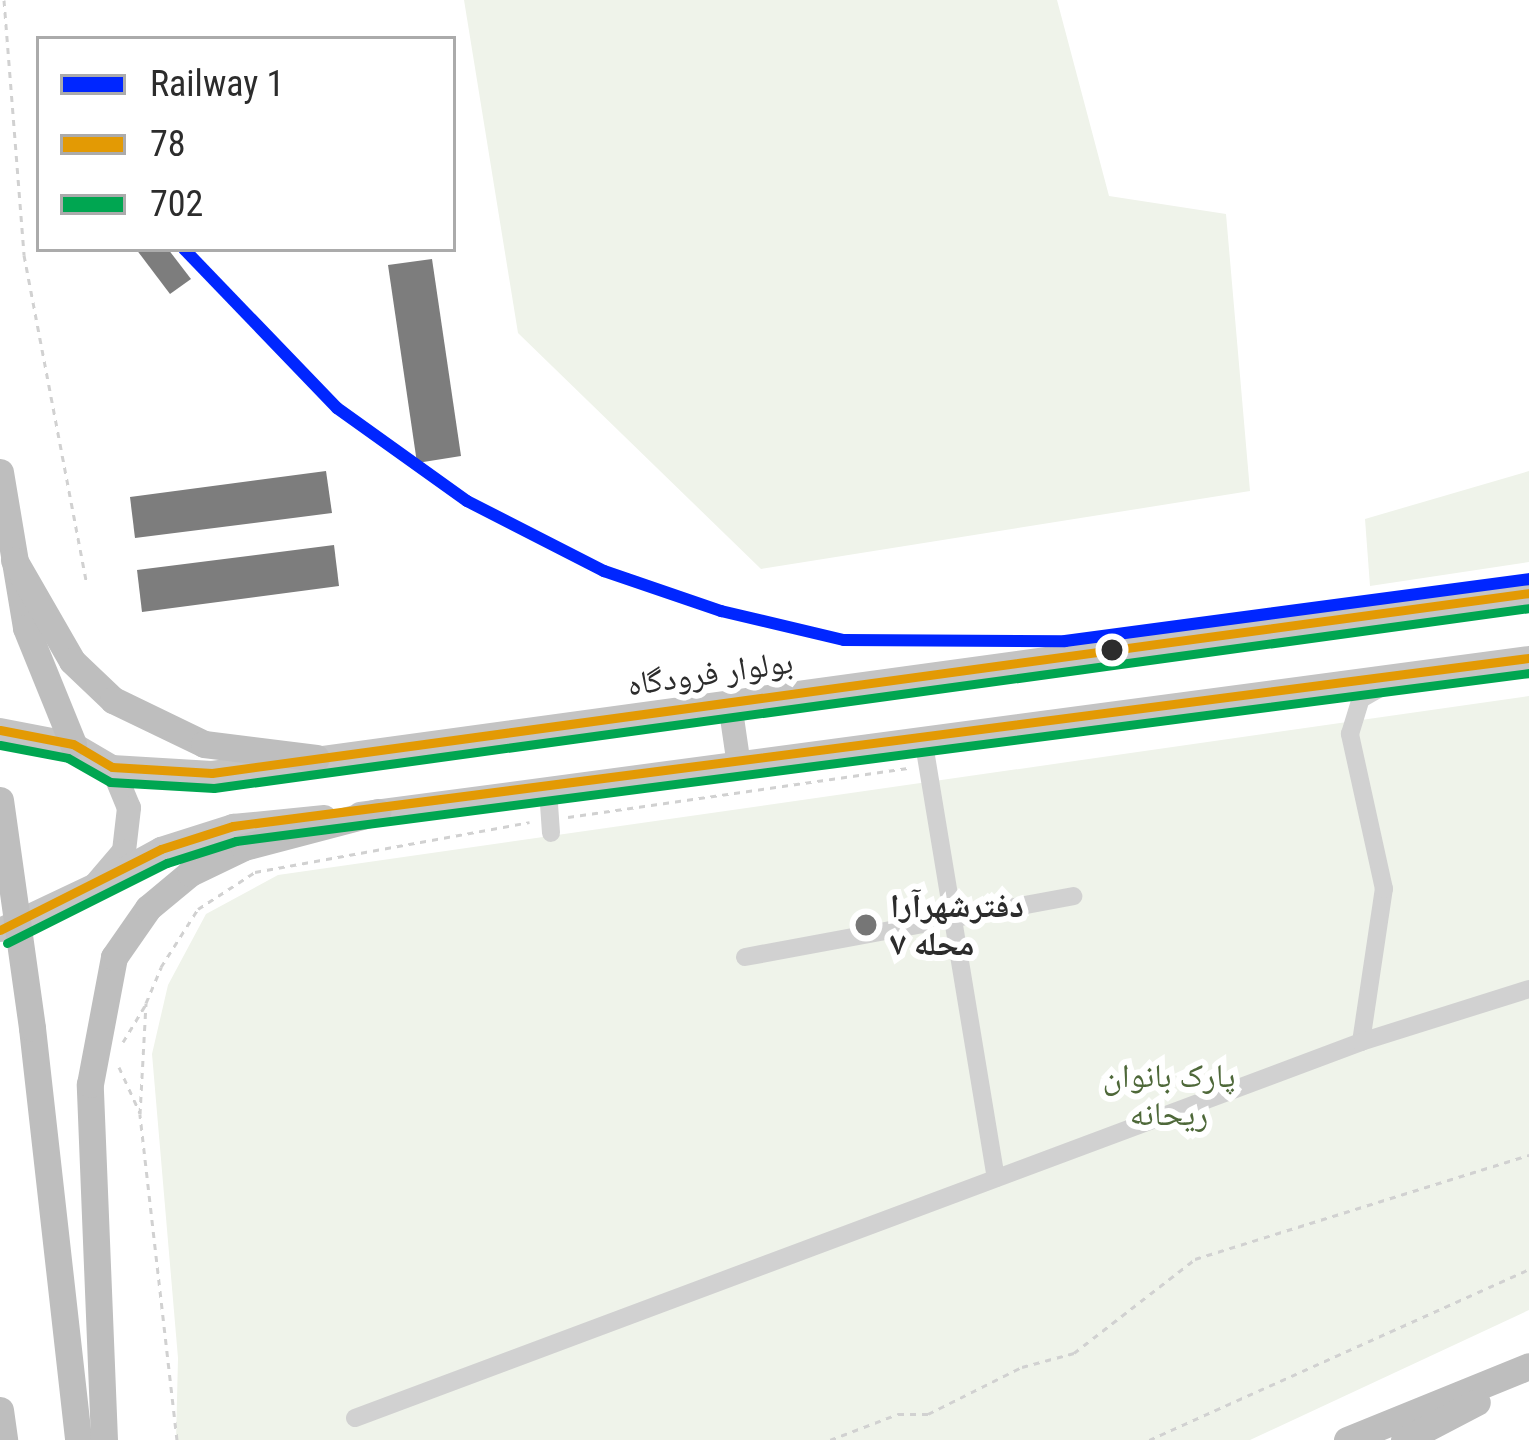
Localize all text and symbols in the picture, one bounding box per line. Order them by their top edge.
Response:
legend [36,36,456,252]
text: Railway 1 [150,63,284,105]
text: 78 [150,123,186,165]
text: 702 [150,183,203,225]
unlabelled marker [1101,639,1123,661]
street label: بولوار فرودگاه [625,642,795,704]
place label: دفترشهرآرا محله ۷ [890,886,1024,964]
marker: دفترشهرآرا محله ۷ [853,912,879,938]
park label: پارک بانوان ریحانه [1103,1056,1235,1134]

